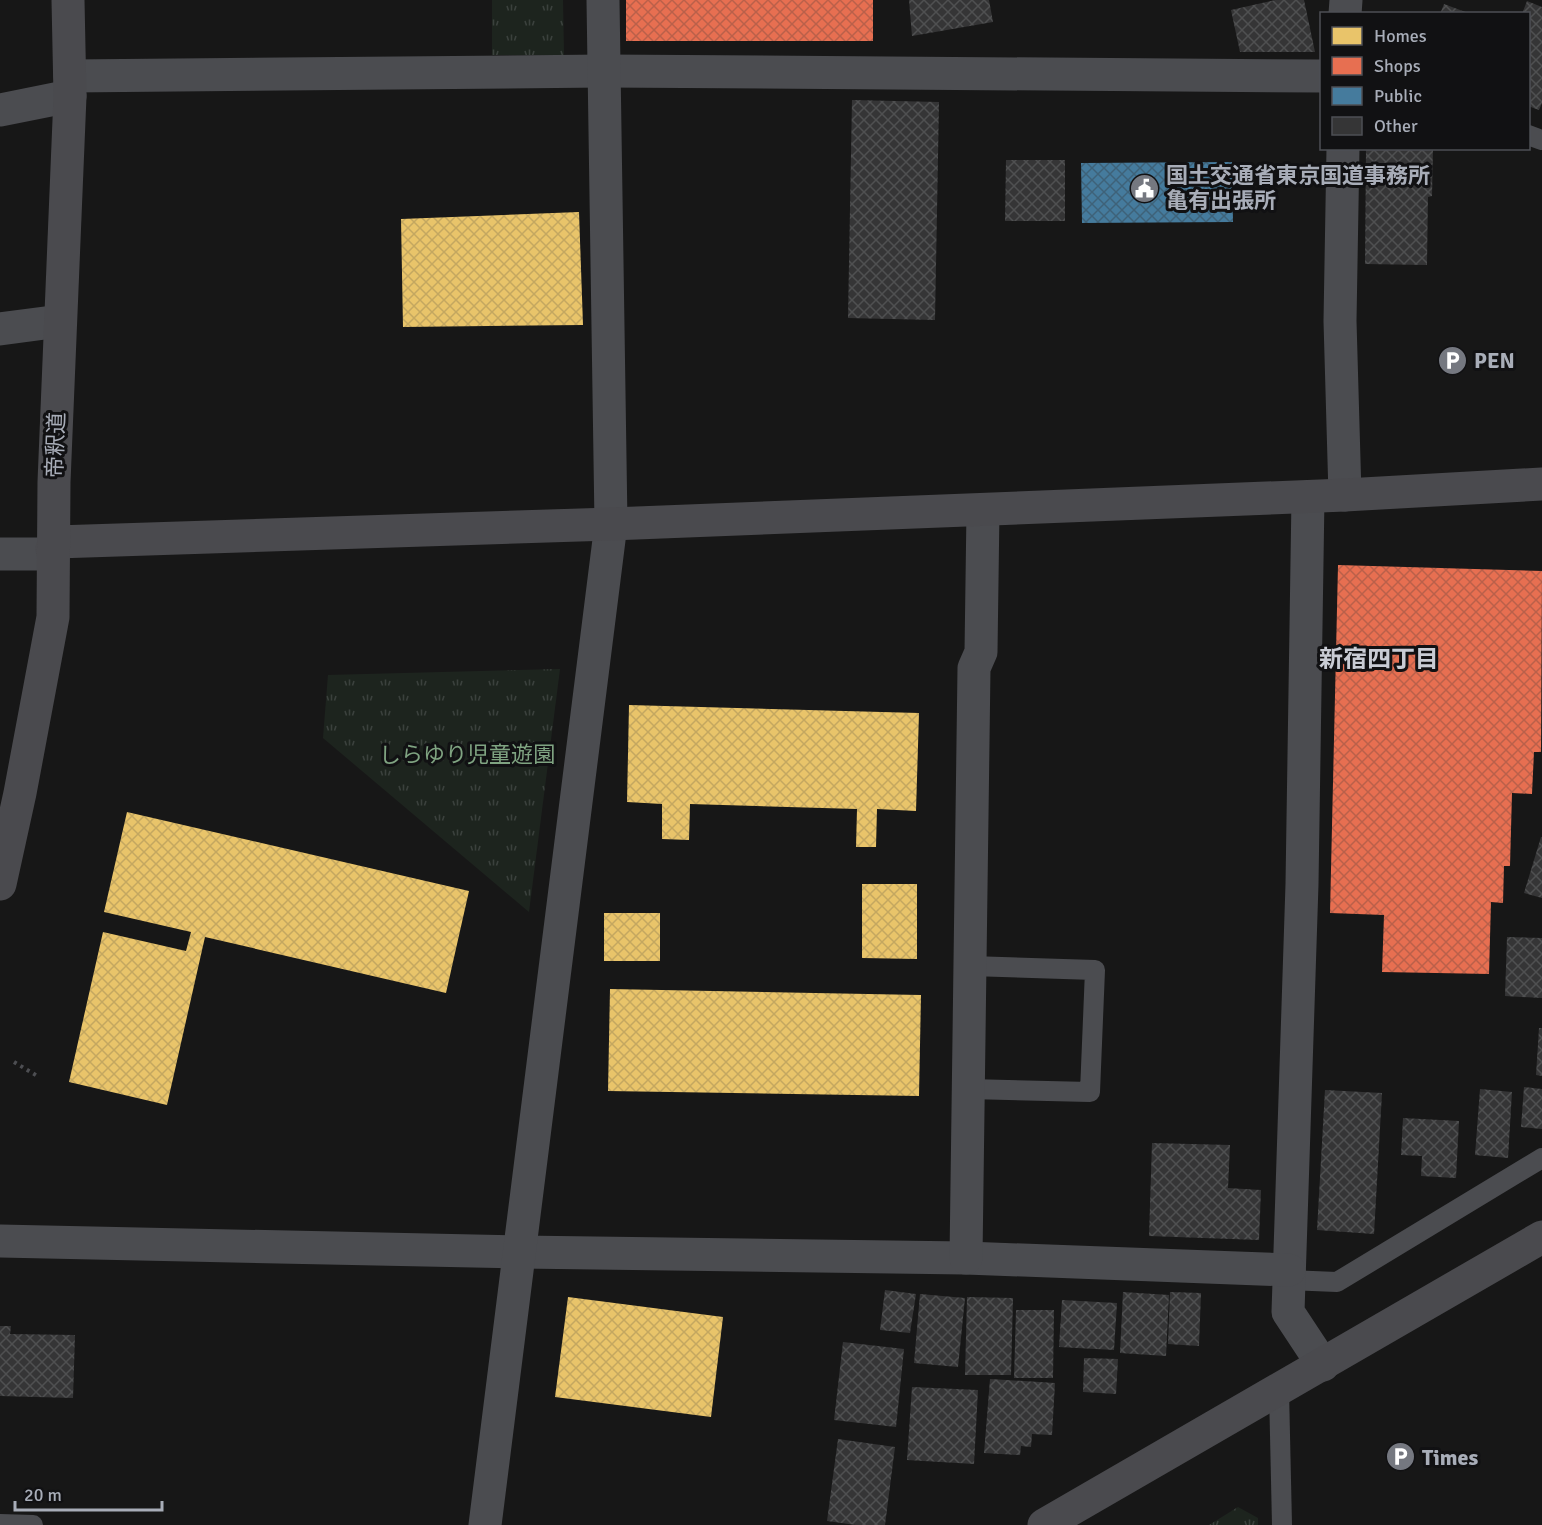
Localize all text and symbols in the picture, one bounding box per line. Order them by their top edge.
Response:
legend [1320,12,1530,150]
text: Homes [1374,25,1427,47]
text: Shops [1374,55,1421,77]
text: Public [1374,85,1422,107]
text: Other [1374,115,1418,137]
place label: 国土交通省東京国道事務所 亀有出張所 [1166,162,1430,214]
public building icon: 国土交通省東京国道事務所 亀有出張所 [1129,172,1161,204]
parking icon: PEN [1437,344,1469,376]
place label: PEN [1474,347,1515,374]
street label: 帝釈道 [41,412,70,478]
district label: 新宿四丁目 [1319,644,1439,674]
park label: しらゆり児童遊園 [379,741,555,768]
parking icon: Times [1385,1441,1417,1473]
place label: Times [1422,1444,1478,1471]
scale bar [15,1474,162,1512]
text: 20 m [24,1484,62,1506]

